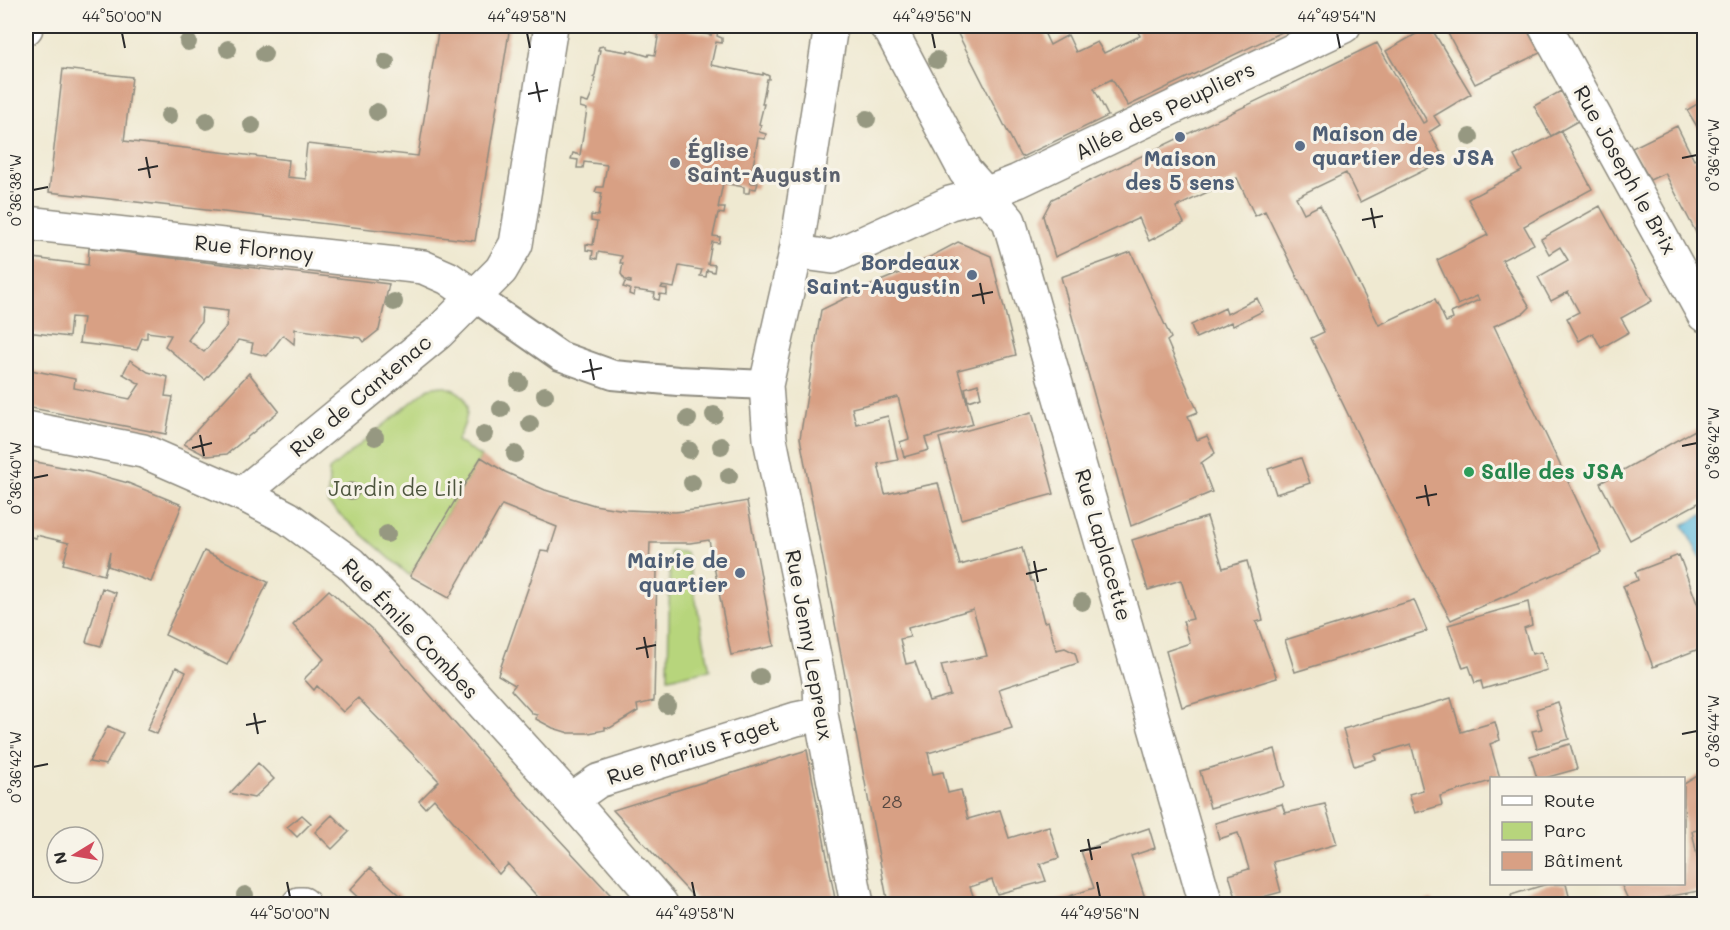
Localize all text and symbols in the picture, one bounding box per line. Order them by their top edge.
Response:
text: 44°50'00"N [82,6,162,26]
text: 44°49'58"N [488,6,566,26]
text: 44°49'56"N [893,6,971,26]
text: 44°49'54"N [1298,6,1376,26]
street label: Allée des Peupliers [1070,54,1259,165]
street label: Rue Joseph le Brix [1569,80,1684,258]
place label: Maison de quartier des JSA [1312,119,1494,170]
text: 0°36'40"W [1703,119,1723,191]
marker: Maison des 5 sens [1173,130,1187,144]
place label: Église Saint-Augustin [687,136,841,187]
marker: Maison de quartier des JSA [1293,139,1307,153]
place label: Maison des 5 sens [1125,144,1235,195]
text: 0°36'38"W [5,154,25,226]
marker: Église Saint-Augustin [668,156,682,170]
street label: Rue Flornoy [193,228,315,267]
place label: Bordeaux Saint-Augustin [806,248,960,299]
marker: Bordeaux Saint-Augustin [965,268,979,282]
street label: Rue de Cantenac [284,328,436,462]
text: 0°36'42"W [1703,407,1723,479]
text: 0°36'40"W [5,442,25,514]
place label: Salle des JSA [1481,457,1624,484]
street label: Rue Laplacette [1070,465,1139,624]
marker: Salle des JSA [1462,465,1476,479]
park label: Jardin de Lili [328,474,464,501]
place label: Mairie de quartier [627,546,728,597]
street label: Rue Jenny Lepreux [780,547,841,742]
street label: Rue Émile Combes [337,552,485,704]
marker: Mairie de quartier [733,566,747,580]
text: 0°36'44"W [1703,695,1723,767]
street label: Rue Marius Faget [603,709,782,790]
text: 0°36'42"W [5,731,25,803]
legend [1490,777,1685,885]
text: Route [1544,788,1595,812]
house number: 28 [882,789,903,813]
text: Parc [1544,818,1586,842]
north arrow [45,825,105,885]
text: Bâtiment [1544,848,1623,872]
text: N [48,850,71,866]
text: 44°50'00"N [250,903,330,923]
text: 44°49'58"N [656,903,734,923]
text: 44°49'56"N [1061,903,1139,923]

